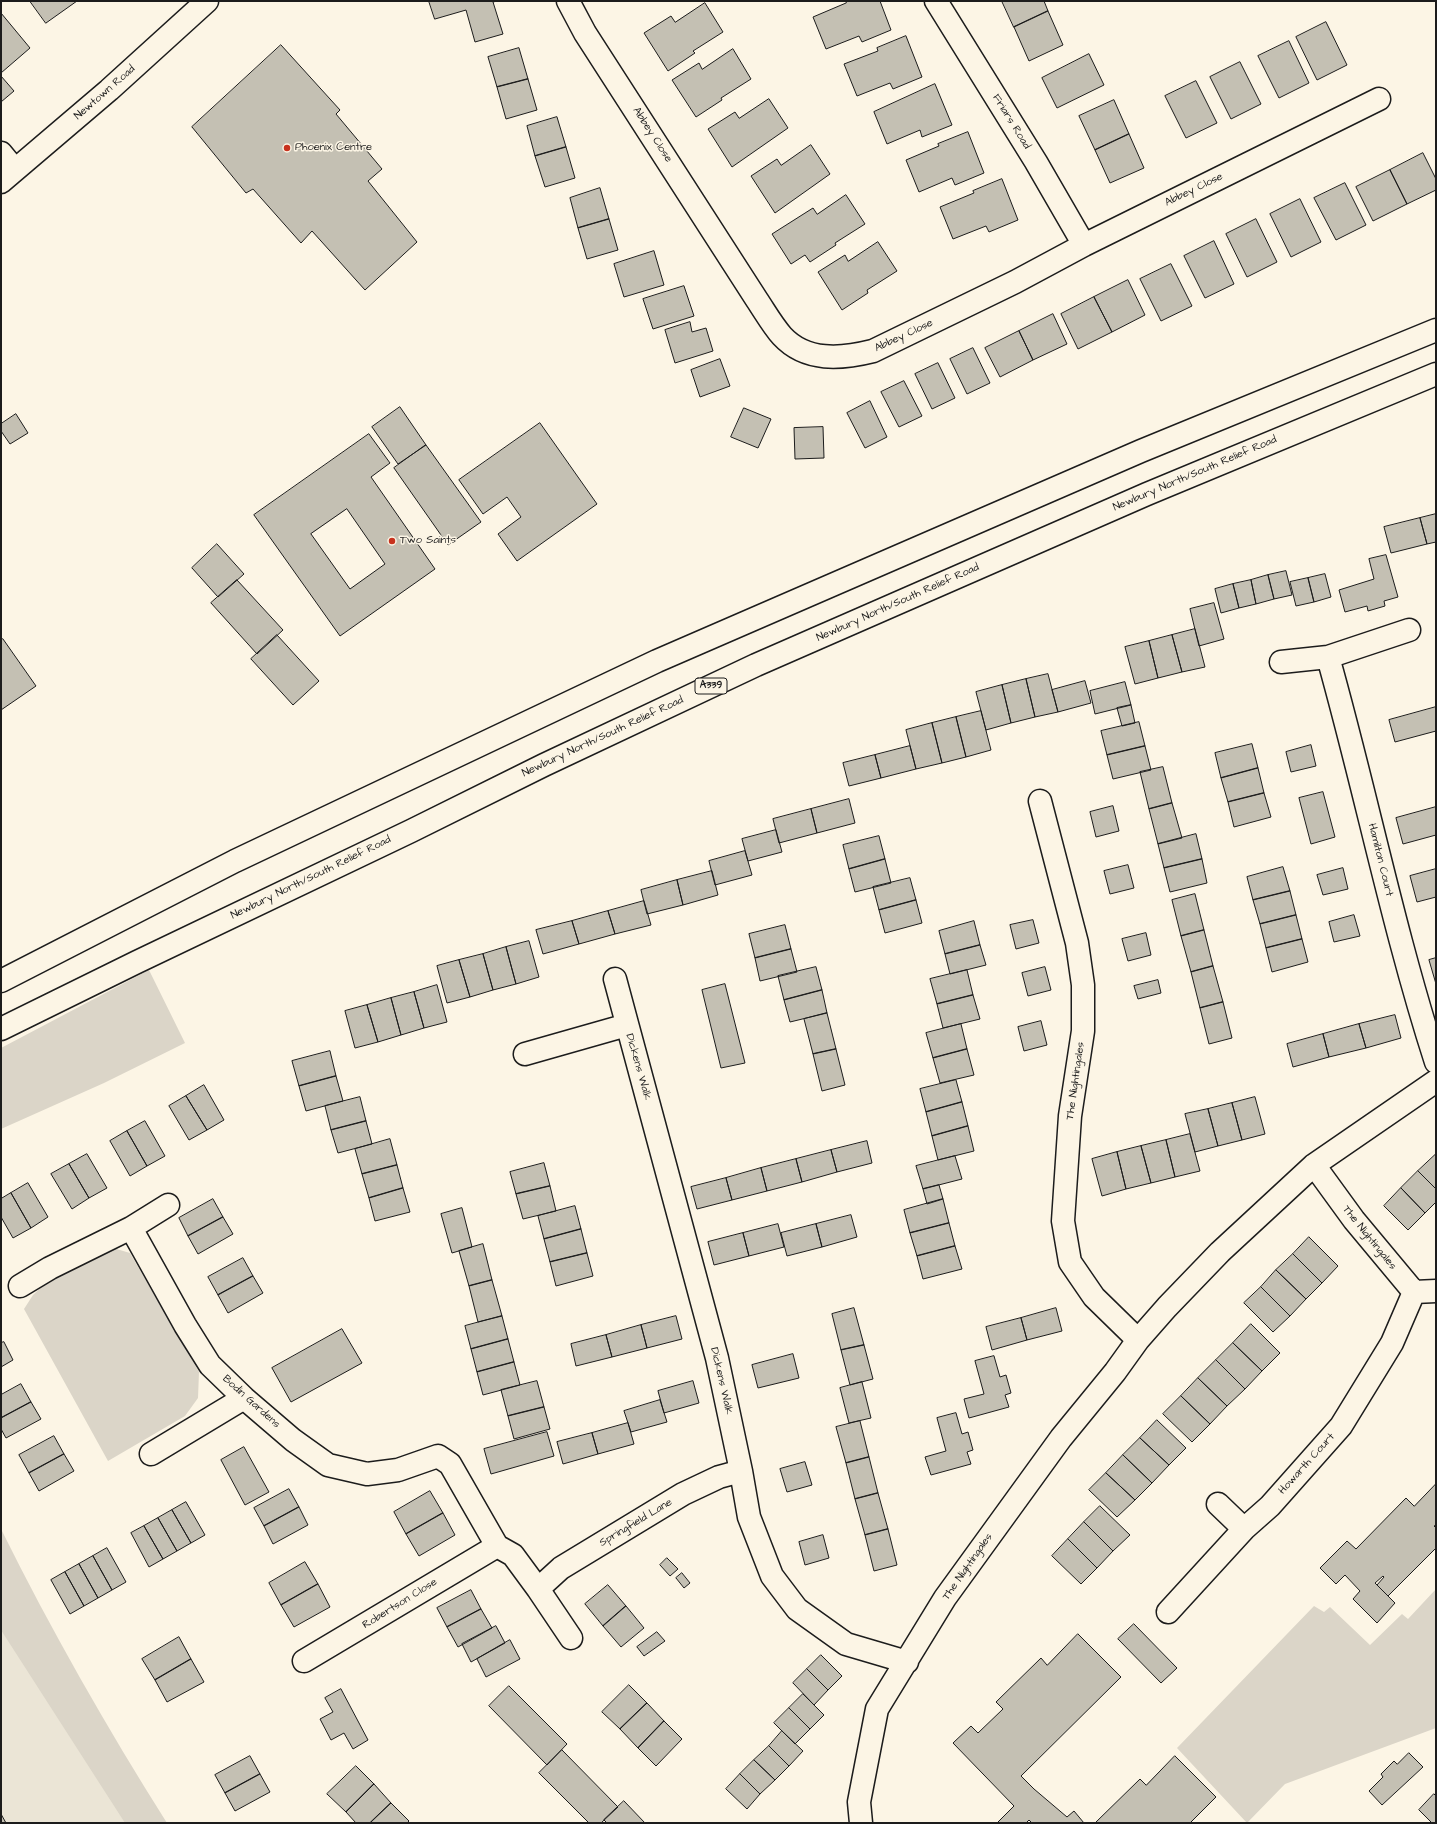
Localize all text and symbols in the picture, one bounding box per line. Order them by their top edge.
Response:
street label: Newtown Road [72,63,138,123]
street label: Friars Road [989,92,1033,152]
street label: Abbey Close [629,105,675,165]
place label: Phoenix Centre [295,141,372,155]
marker: Phoenix Centre [282,143,292,153]
street label: Abbey Close [1163,170,1225,210]
street label: Abbey Close [873,317,935,355]
street label: Newbury North/South Relief Road [1111,433,1279,515]
place label: Two Saints [400,534,456,548]
marker: Two Saints [387,536,397,546]
street label: Newbury North/South Relief Road [815,561,981,645]
road number: A339 [695,678,727,694]
street label: Newbury North/South Relief Road [520,694,686,780]
street label: Hamilton Court [1365,822,1395,898]
street label: Newbury North/South Relief Road [229,833,393,923]
street label: Dickens Walk [622,1032,654,1102]
street label: The Nightingales [1064,1041,1088,1121]
street label: The Nightingales [1339,1203,1399,1273]
street label: Dickens Walk [707,1346,735,1416]
street label: Bodin Gardens [219,1373,283,1431]
street label: Howarth Court [1276,1431,1338,1497]
street label: Springfield Lane [597,1496,675,1550]
street label: The Nightingales [940,1531,996,1603]
street label: Robertson Close [360,1576,440,1632]

